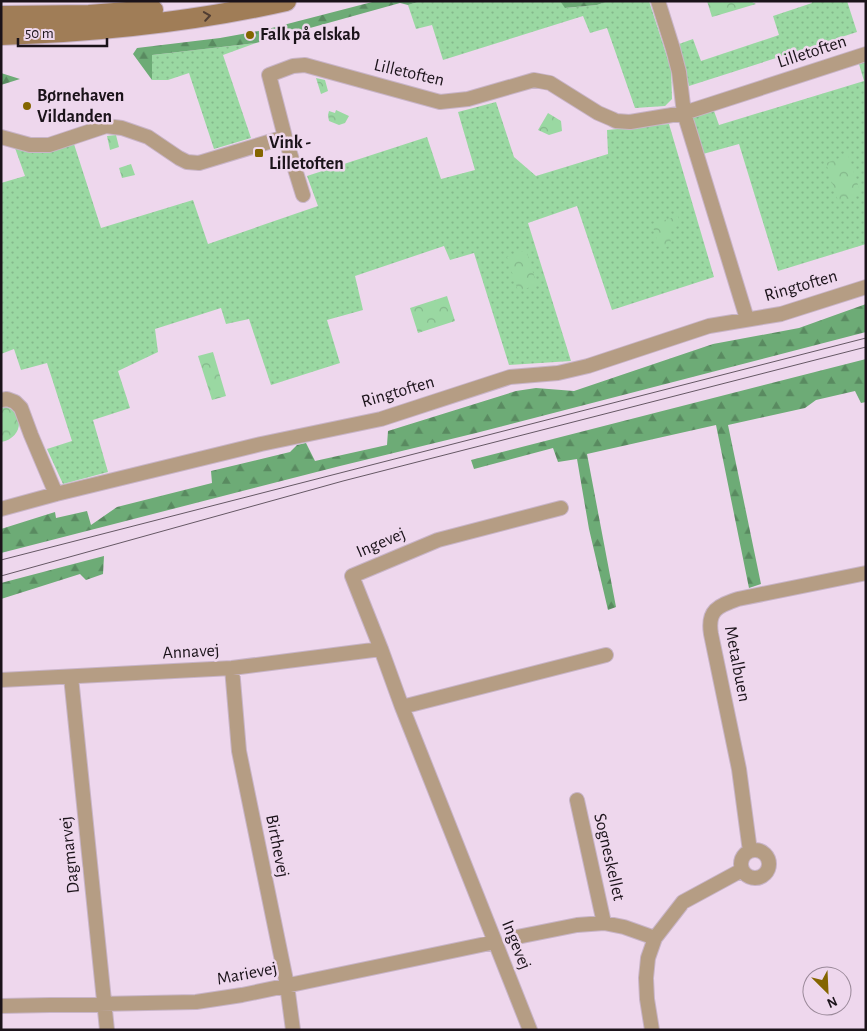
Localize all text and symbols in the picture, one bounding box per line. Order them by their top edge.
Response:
one-way arrow [202,12,211,22]
scale bar [18,15,106,47]
text: 50 m [25,26,54,41]
place label: Falk på elskab [260,26,360,44]
marker: Falk på elskab [244,29,256,41]
street label: Lilletoften [775,32,849,72]
street label: Lilletoften [372,56,446,90]
place label: Børnehaven Vildanden [37,87,124,126]
marker: Børnehaven Vildanden [21,100,33,112]
place label: Vink - Lilletoften [269,134,344,173]
marker: Vink - Lilletoften [253,147,265,159]
street label: Ringtoften [762,267,840,305]
street label: Ringtoften [359,373,437,411]
street label: Ingevej [354,525,408,561]
street label: Metalbuen [721,625,753,703]
street label: Annavej [162,642,220,662]
street label: Sogneskellet [590,812,628,903]
street label: Birthevej [262,813,292,879]
street label: Dagmarvej [57,815,83,895]
street label: Ingevej [498,918,534,972]
street label: Marievej [215,959,279,989]
north arrow [802,966,852,1016]
text: N [825,994,839,1010]

